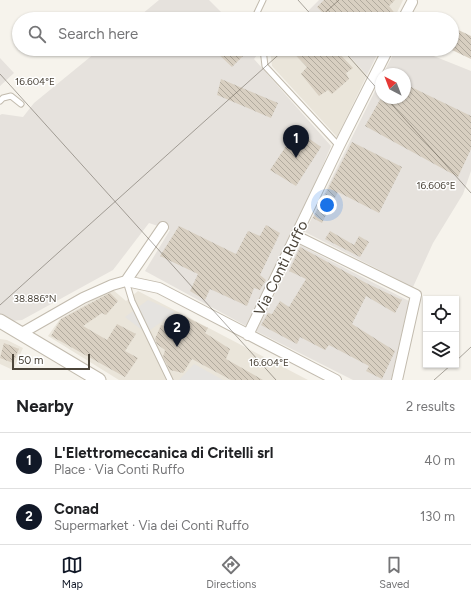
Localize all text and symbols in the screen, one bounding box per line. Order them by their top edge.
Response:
search box [12,12,459,56]
icon: search [26,23,48,45]
text: Search here [58,25,138,43]
north arrow [375,68,411,104]
text: 16.604°E [15,75,55,88]
pin: 1 [283,125,309,158]
text: 16.606°E [416,179,456,192]
your location [317,195,337,215]
street label: Via Conti Ruffo [250,217,312,318]
text: 38.886°N [13,292,57,305]
map controls [423,296,459,368]
button: locate [423,296,459,332]
pin: 2 [164,314,190,347]
button: layers [423,332,459,368]
scale bar [12,352,90,371]
text: 50 m [18,354,43,367]
text: 16.604°E [249,356,289,369]
text: Nearby [16,396,74,416]
text: 2 results [406,399,455,414]
text: L'Elettromeccanica di Critelli srl [54,444,273,462]
text: 1 [26,453,32,468]
text: 40 m [424,453,455,468]
text: Place · Via Conti Ruffo [54,462,185,477]
text: Conad [54,500,99,518]
text: 2 [25,509,33,524]
text: 130 m [420,509,455,524]
text: Supermarket · Via dei Conti Ruffo [54,518,249,533]
tab: Map [61,554,83,591]
tab: Directions [206,554,256,591]
tab: Saved [379,554,410,591]

